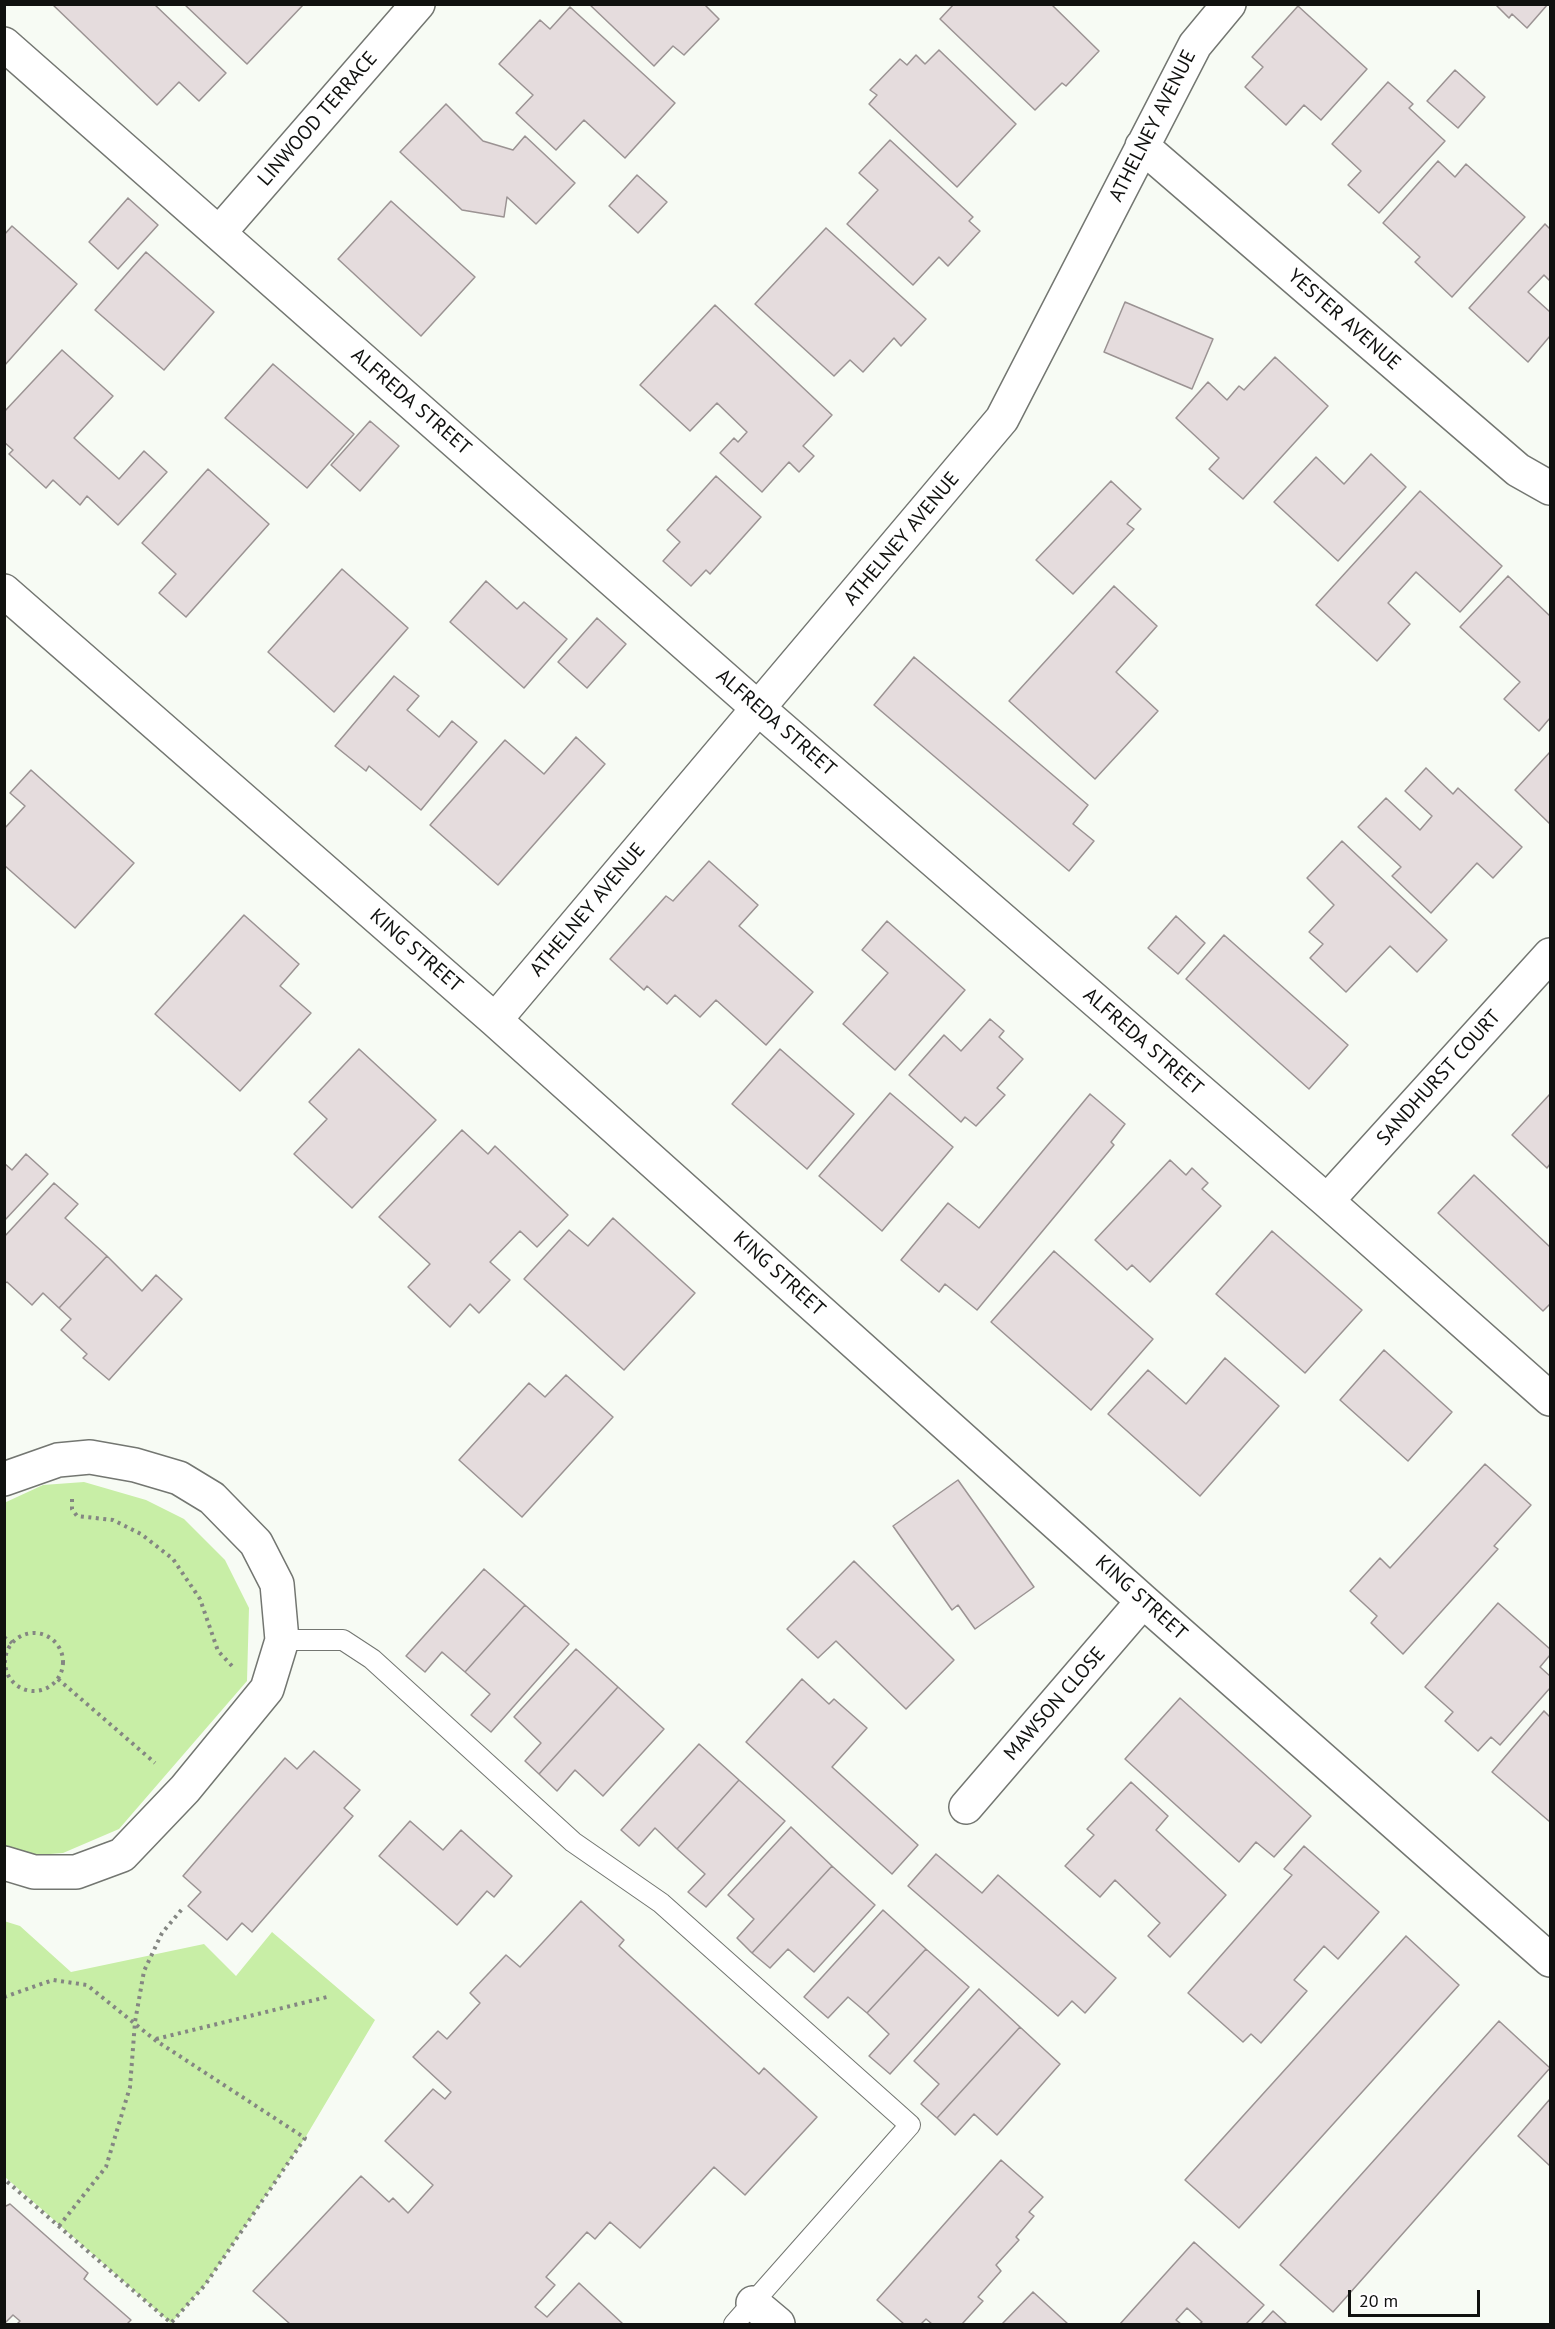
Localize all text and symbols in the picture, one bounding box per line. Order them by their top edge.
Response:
street label: ATHELNEY AVENUE [1104,46,1202,206]
street label: LINWOOD TERRACE [253,47,383,191]
street label: YESTER AVENUE [1283,264,1405,376]
street label: ALFREDA STREET [346,343,476,461]
street label: ATHELNEY AVENUE [839,467,965,611]
street label: ALFREDA STREET [711,664,841,782]
street label: ATHELNEY AVENUE [525,838,651,982]
street label: KING STREET [365,904,467,998]
street label: ALFREDA STREET [1078,983,1208,1101]
street label: SANDHURST COURT [1372,1005,1506,1151]
street label: KING STREET [728,1227,830,1321]
street label: KING STREET [1090,1551,1192,1645]
street label: MAWSON CLOSE [999,1643,1111,1765]
scale bar [1351,2278,1483,2316]
text: 20 m [1359,2289,1398,2312]

